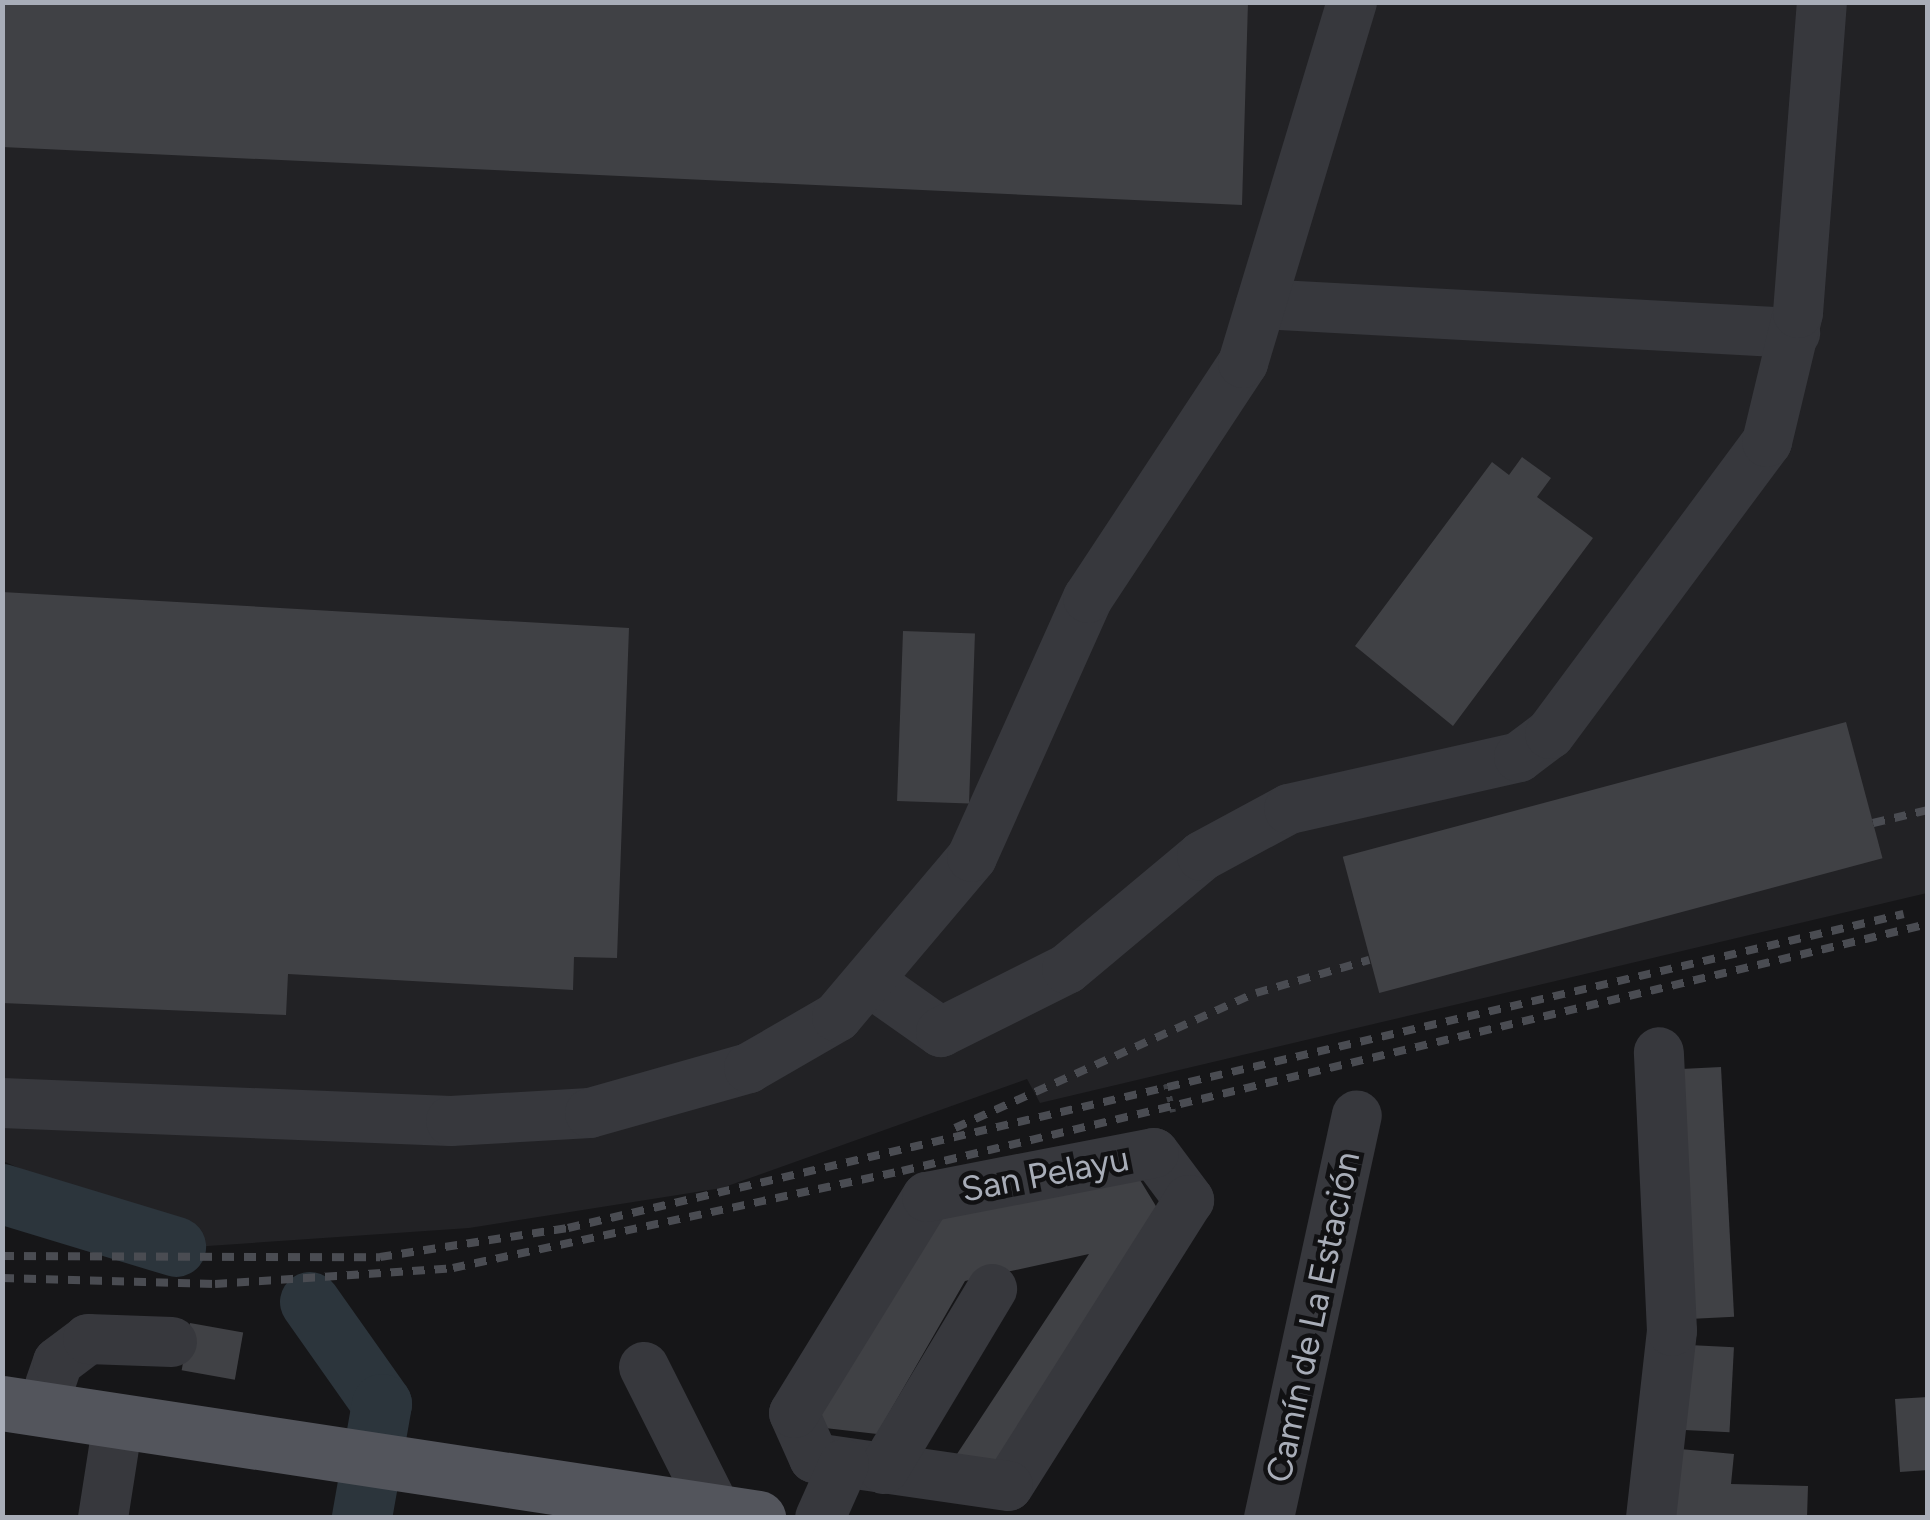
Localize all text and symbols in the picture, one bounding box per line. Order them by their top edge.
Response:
street label: San Pelayu [958,1137,1132,1211]
street label: Camín de La Estación [1257,1148,1369,1486]

